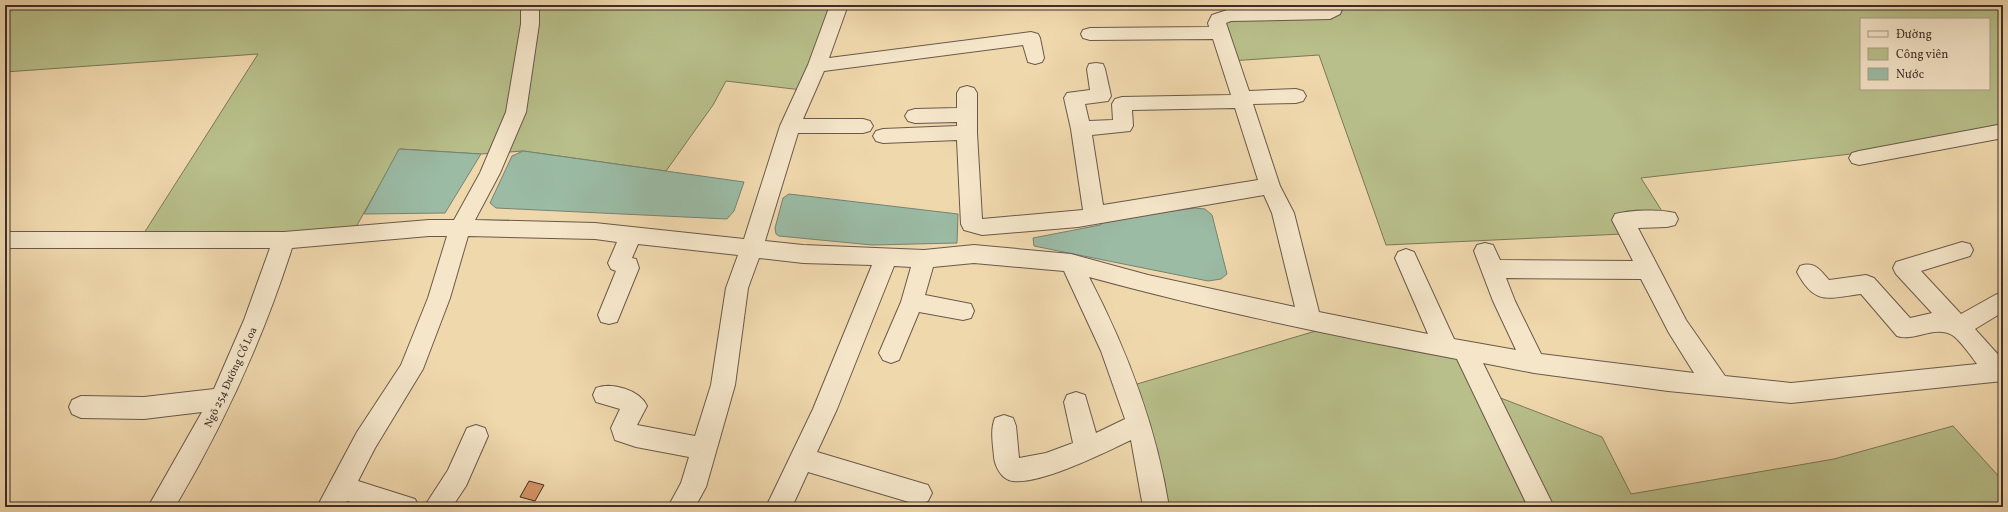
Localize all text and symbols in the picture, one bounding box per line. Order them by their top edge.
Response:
legend [1860,18,1990,90]
text: Đường [1896,27,1932,43]
text: Công viên [1896,47,1948,63]
text: Nước [1896,67,1924,83]
street label: Ngõ 254 Đường Cổ Loa [201,324,262,430]

